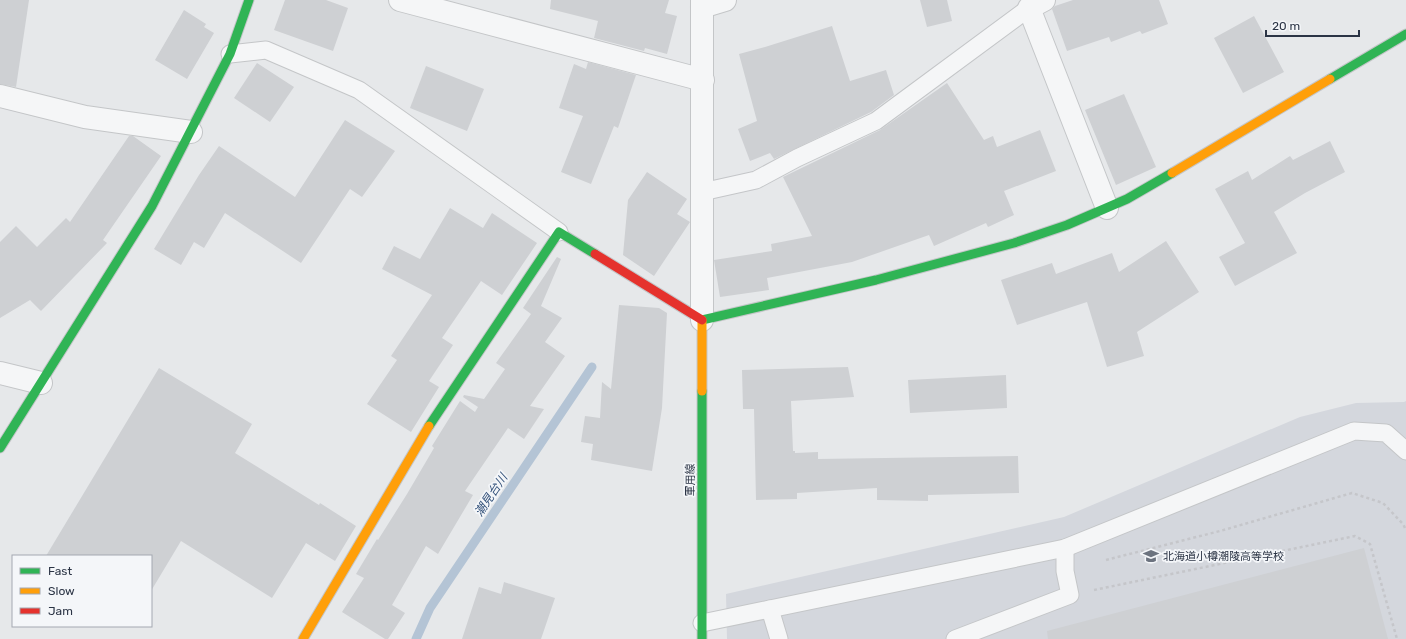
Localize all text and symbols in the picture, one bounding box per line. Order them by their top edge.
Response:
scale bar [1266,12,1359,38]
text: 20 m [1272,19,1300,33]
street label: 軍用線 [684,464,697,497]
water label: 潮見台川 [472,470,511,519]
school or university icon: 北海道小樽潮陵高等学校 [1142,547,1160,565]
place label: 北海道小樽潮陵高等学校 [1163,550,1284,563]
legend [12,555,152,627]
text: Fast [48,564,72,578]
text: Slow [48,584,75,598]
text: Jam [48,604,73,618]

